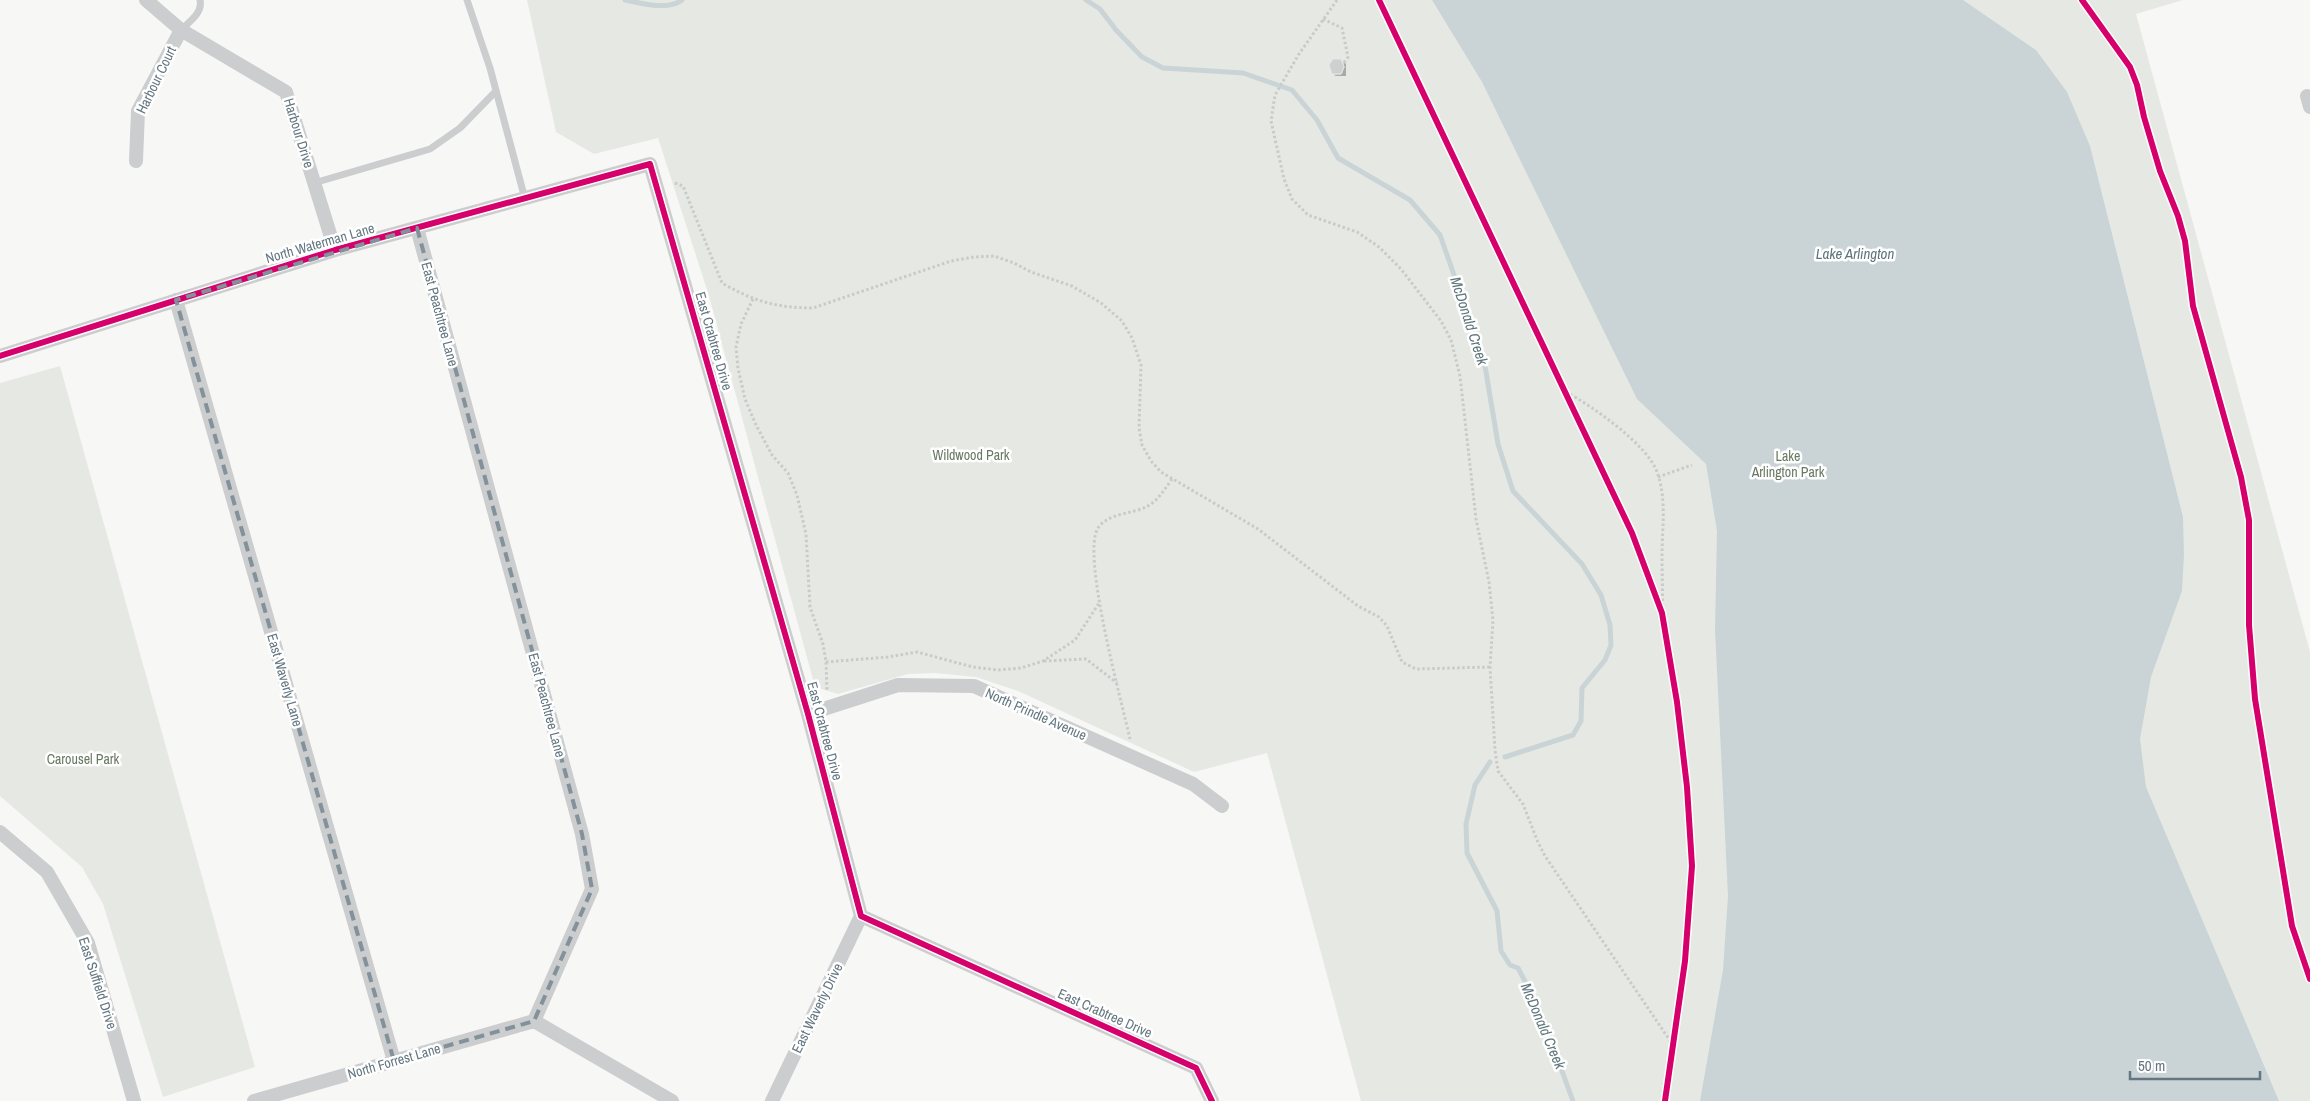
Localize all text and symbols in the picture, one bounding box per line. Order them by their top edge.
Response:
street label: Harbour Court [132,43,180,117]
street label: Harbour Drive [280,96,318,170]
street label: North Waterman Lane [263,219,377,267]
water label: Lake Arlington [1816,243,1894,264]
street label: East Peachtree Lane [417,260,463,368]
water label: McDonald Creek [1445,274,1494,368]
street label: East Crabtree Drive [691,290,737,392]
park label: Wildwood Park [932,446,1010,464]
park label: Lake Arlington Park [1751,447,1825,481]
street label: East Waverly Lane [263,631,307,729]
street label: East Peachtree Lane [524,651,570,759]
street label: East Crabtree Drive [803,680,847,782]
street label: North Prindle Avenue [983,684,1089,744]
park label: Carousel Park [47,750,120,768]
street label: East Suffield Drive [75,935,121,1031]
street label: East Waverly Drive [787,960,847,1056]
water label: McDonald Creek [1516,980,1571,1073]
street label: East Crabtree Drive [1055,984,1155,1042]
street label: North Forrest Lane [345,1039,443,1083]
scale bar [2130,1048,2260,1080]
text: 50 m [2138,1055,2165,1076]

